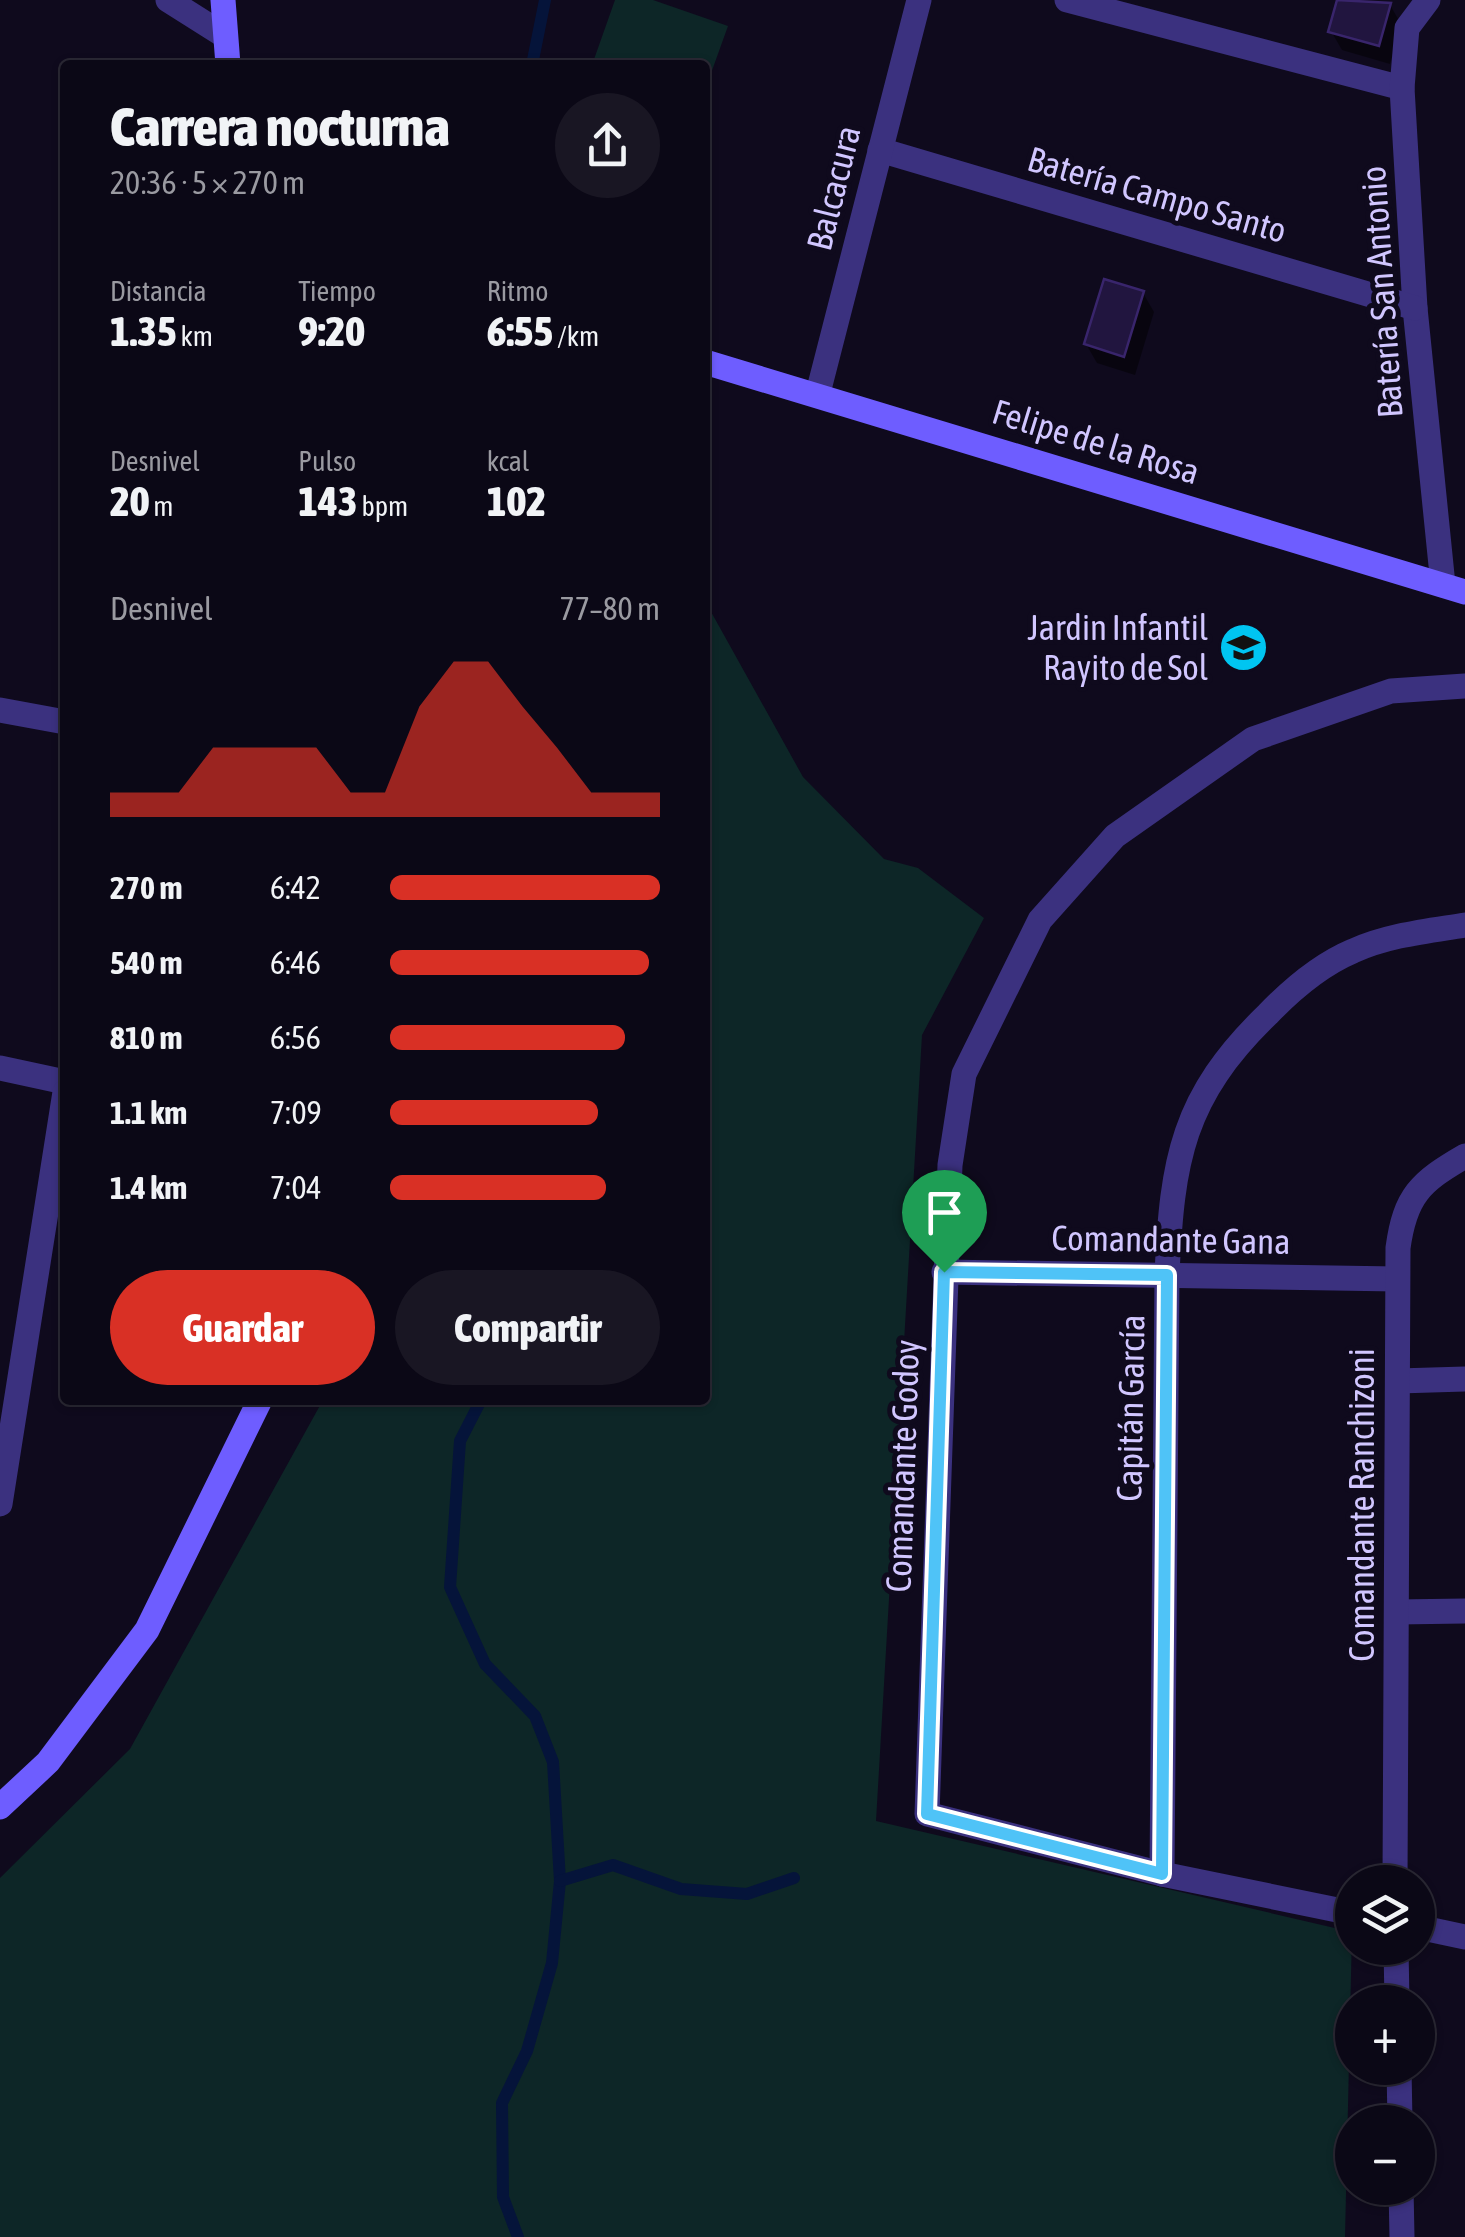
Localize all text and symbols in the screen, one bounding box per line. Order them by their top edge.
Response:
button: share [555,93,660,198]
text: Carrera nocturna [110,95,450,158]
street label: Balcacura [798,121,868,254]
street label: Batería Campo Santo [1023,138,1291,250]
text: 20:36 · 5 × 270 m [110,164,305,201]
street label: Batería San Antonio [1352,165,1410,419]
text: Distancia [110,275,207,307]
text: Tiempo [298,275,376,307]
text: Ritmo [487,275,548,307]
text: 1.35 [110,307,177,355]
text: 9:20 [298,307,365,355]
text: 6:55 [487,307,553,355]
text: km [177,320,213,352]
text: /km [553,320,599,352]
street label: Felipe de la Rosa [988,391,1205,491]
text: Desnivel [110,445,200,477]
text: Pulso [298,445,356,477]
text: kcal [487,445,529,477]
text: 20 [110,477,149,525]
text: 143 [298,477,358,525]
text: 102 [487,477,546,525]
text: m [149,490,173,522]
text: bpm [358,490,408,522]
text: Desnivel [110,590,213,627]
text: 77–80 m [560,590,660,627]
place label: Jardin Infantil Rayito de Sol [1028,607,1208,687]
school or university icon: Jardin Infantil Rayito de Sol [1217,622,1269,674]
text: 270 m [110,869,183,906]
text: 6:42 [270,869,321,906]
text: 540 m [110,944,183,981]
text: 6:46 [270,944,321,981]
text: 810 m [110,1019,183,1056]
text: 6:56 [270,1019,321,1056]
text: 1.1 km [110,1094,187,1131]
text: 7:09 [270,1094,321,1131]
text: 1.4 km [110,1169,187,1206]
text: 7:04 [270,1169,321,1206]
pin [902,1170,987,1273]
icon: arrive [917,1185,972,1240]
street label: Comandante Gana [1051,1217,1291,1261]
button: Guardar [110,1270,375,1385]
button: Compartir [395,1270,660,1385]
street label: Capitán García [1108,1314,1152,1502]
street label: Comandante Godoy [878,1339,926,1593]
street label: Comandante Ranchizoni [1341,1348,1381,1662]
map controls [1335,1865,1435,2205]
button: layers [1335,1865,1435,1965]
button: + [1335,1985,1435,2085]
button: − [1335,2105,1435,2205]

